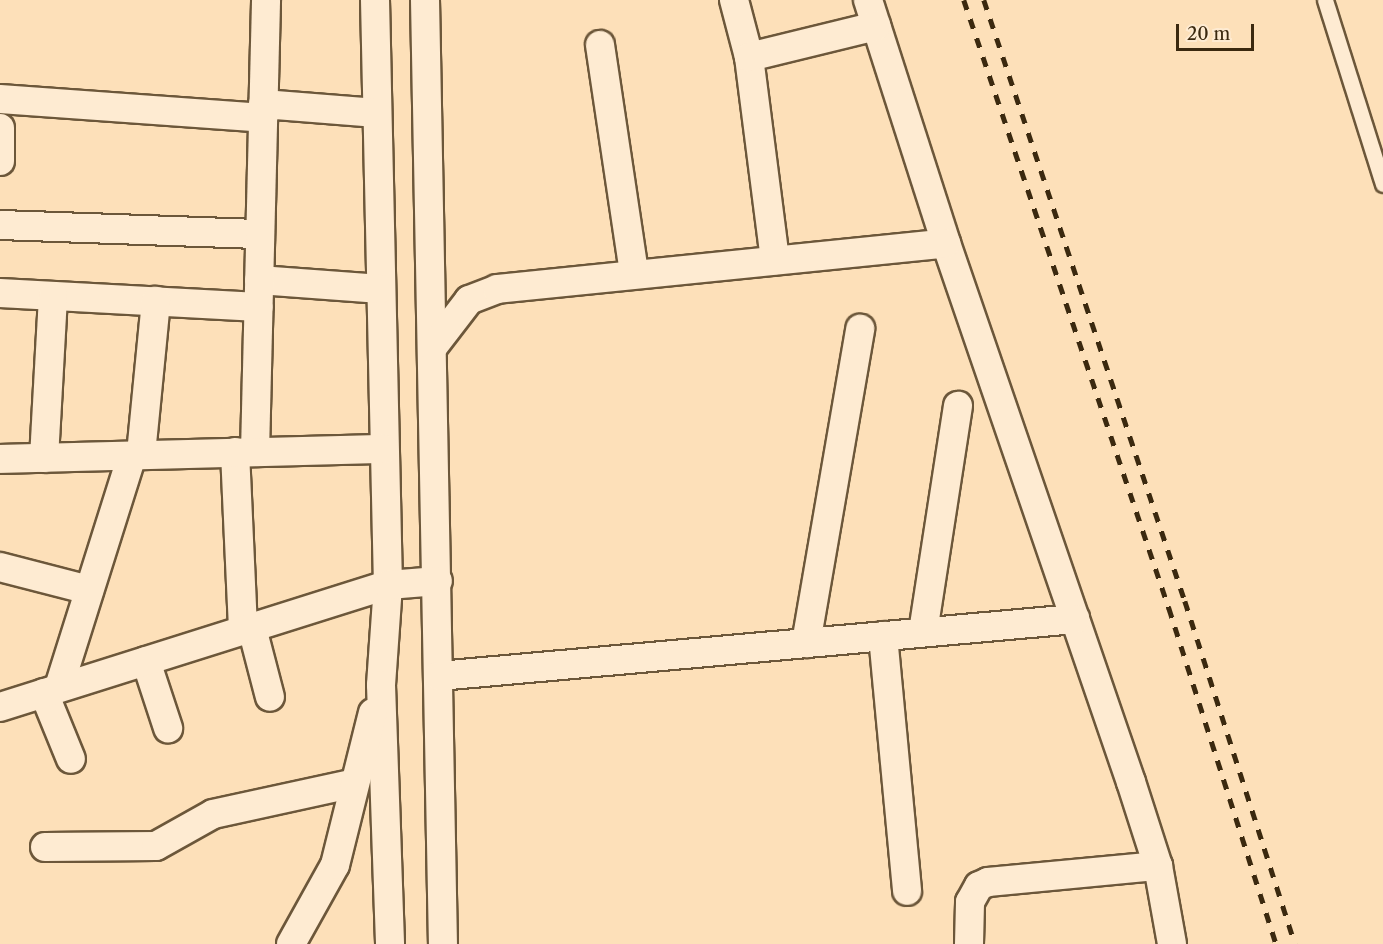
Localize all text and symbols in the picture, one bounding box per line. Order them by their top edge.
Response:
scale bar [1179,12,1257,50]
text: 20 m [1187,23,1230,45]

